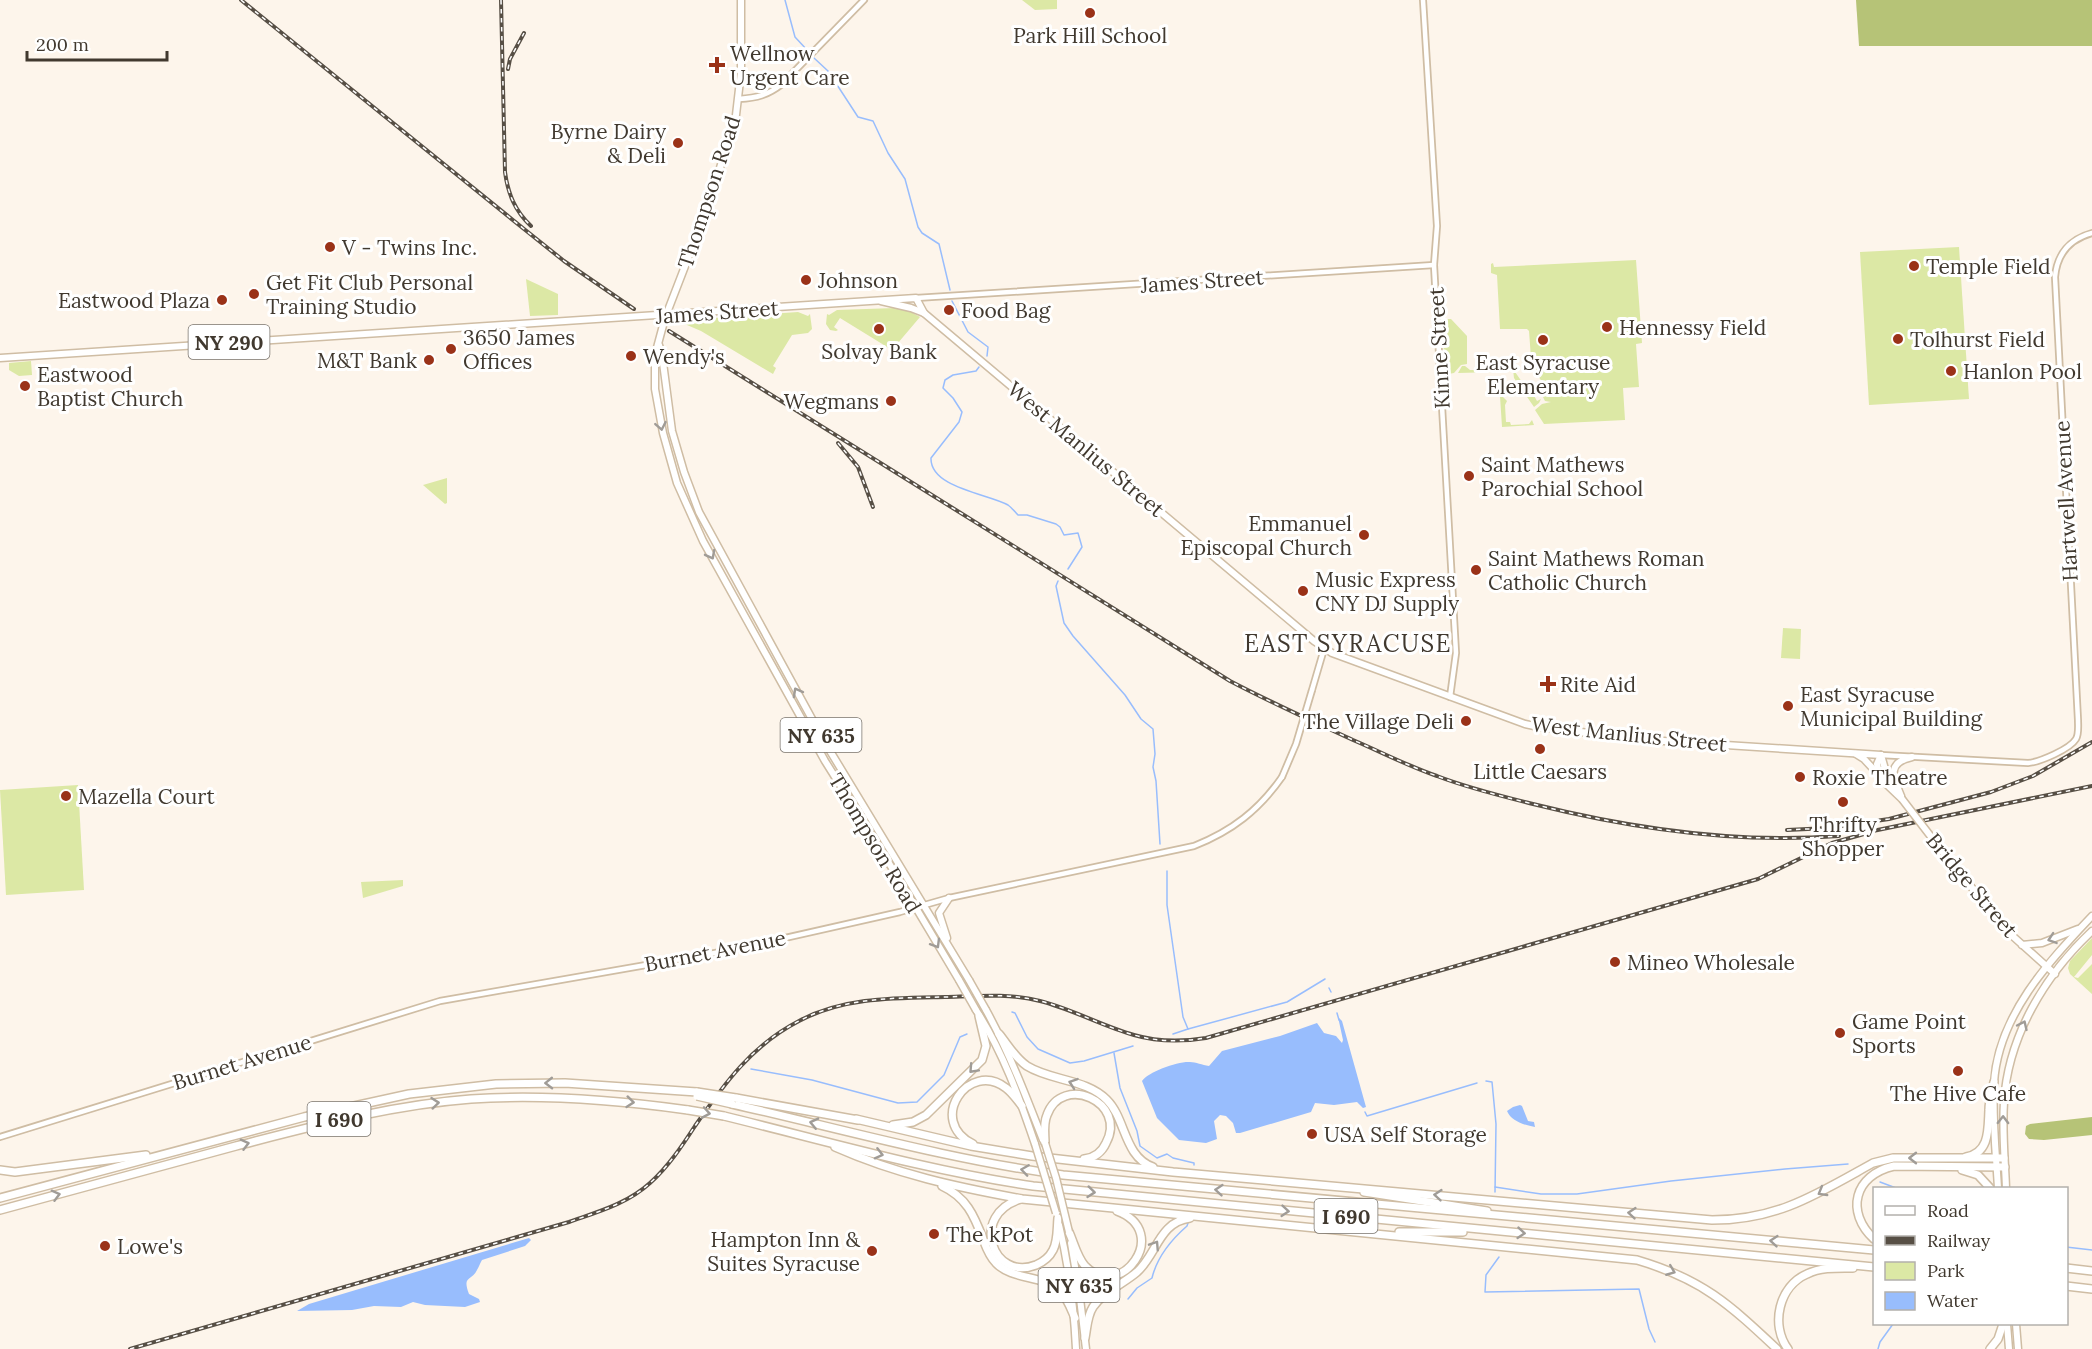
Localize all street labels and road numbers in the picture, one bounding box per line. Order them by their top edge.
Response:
street label: Thompson Road [672,112,746,272]
street label: James Street [1139,263,1265,299]
street label: Kinne Street [1422,285,1456,410]
street label: James Street [654,294,780,330]
road number: NY 290 [188,325,270,359]
street label: West Manlius Street [1002,375,1171,523]
street label: Hartwell Avenue [2048,420,2084,582]
street label: West Manlius Street [1530,710,1729,758]
road number: NY 635 [780,718,862,752]
street label: Thompson Road [823,768,927,918]
street label: Bridge Street [1920,827,2024,944]
street label: Burnet Avenue [642,924,788,978]
street label: Burnet Avenue [169,1028,315,1096]
road number: I 690 [308,1102,370,1136]
road number: I 690 [1314,1199,1378,1233]
road number: NY 635 [1038,1268,1120,1302]

